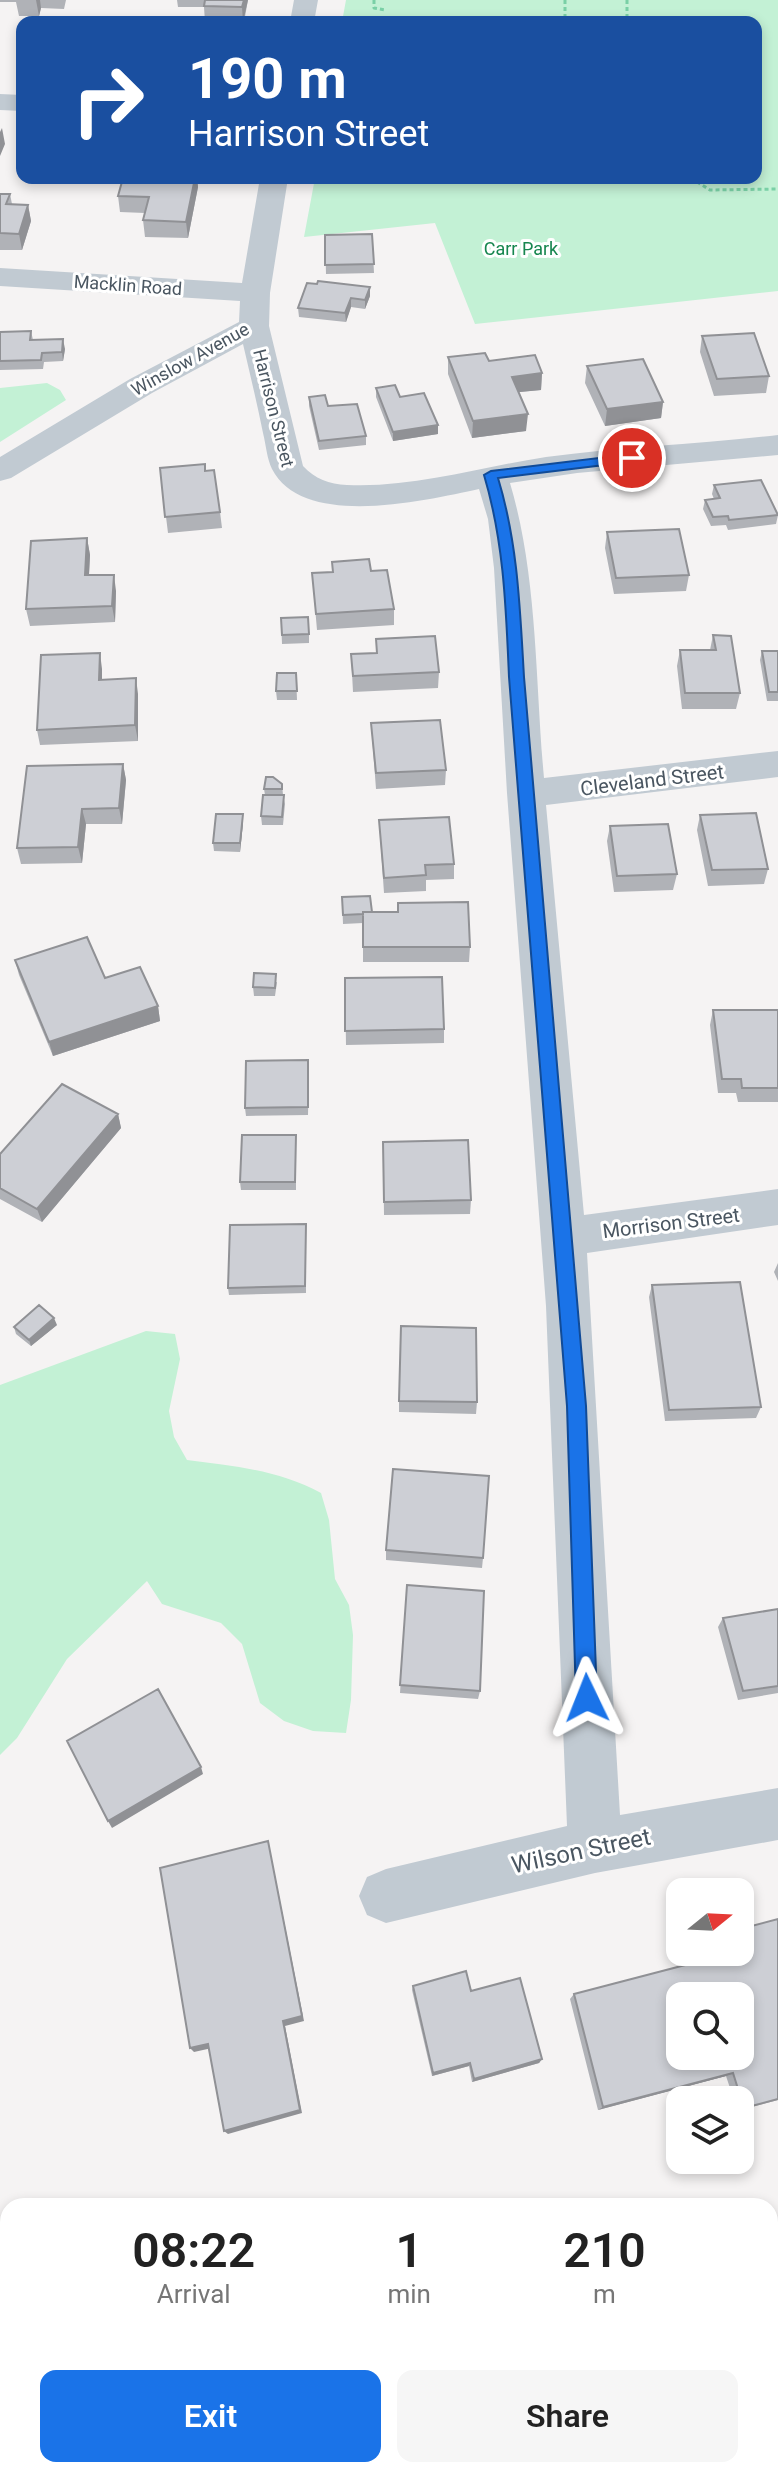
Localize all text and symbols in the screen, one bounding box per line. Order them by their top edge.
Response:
text: 190 m [188,46,347,112]
icon: right [56,48,160,152]
text: Harrison Street [188,113,429,155]
park label: Carr Park [484,238,559,259]
street label: Macklin Road [73,271,183,299]
street label: Winslow Avenue [128,318,252,400]
street label: Harrison Street [249,347,299,469]
pin [598,424,666,492]
icon: arrive [610,436,654,480]
street label: Cleveland Street [579,759,725,801]
street label: Morrison Street [601,1203,741,1243]
position arrow [545,1656,629,1740]
street label: Wilson Street [509,1823,653,1879]
north arrow [666,1878,754,1966]
map controls [666,1878,754,2174]
button: search [666,1982,754,2070]
button: layers [666,2086,754,2174]
text: 08:22 [132,2222,255,2279]
text: 1 [396,2222,423,2279]
text: 210 [563,2222,646,2279]
text: Arrival [157,2279,231,2309]
text: min [387,2279,431,2309]
text: m [593,2279,616,2309]
button: Exit [40,2370,381,2462]
button: Share [397,2370,738,2462]

